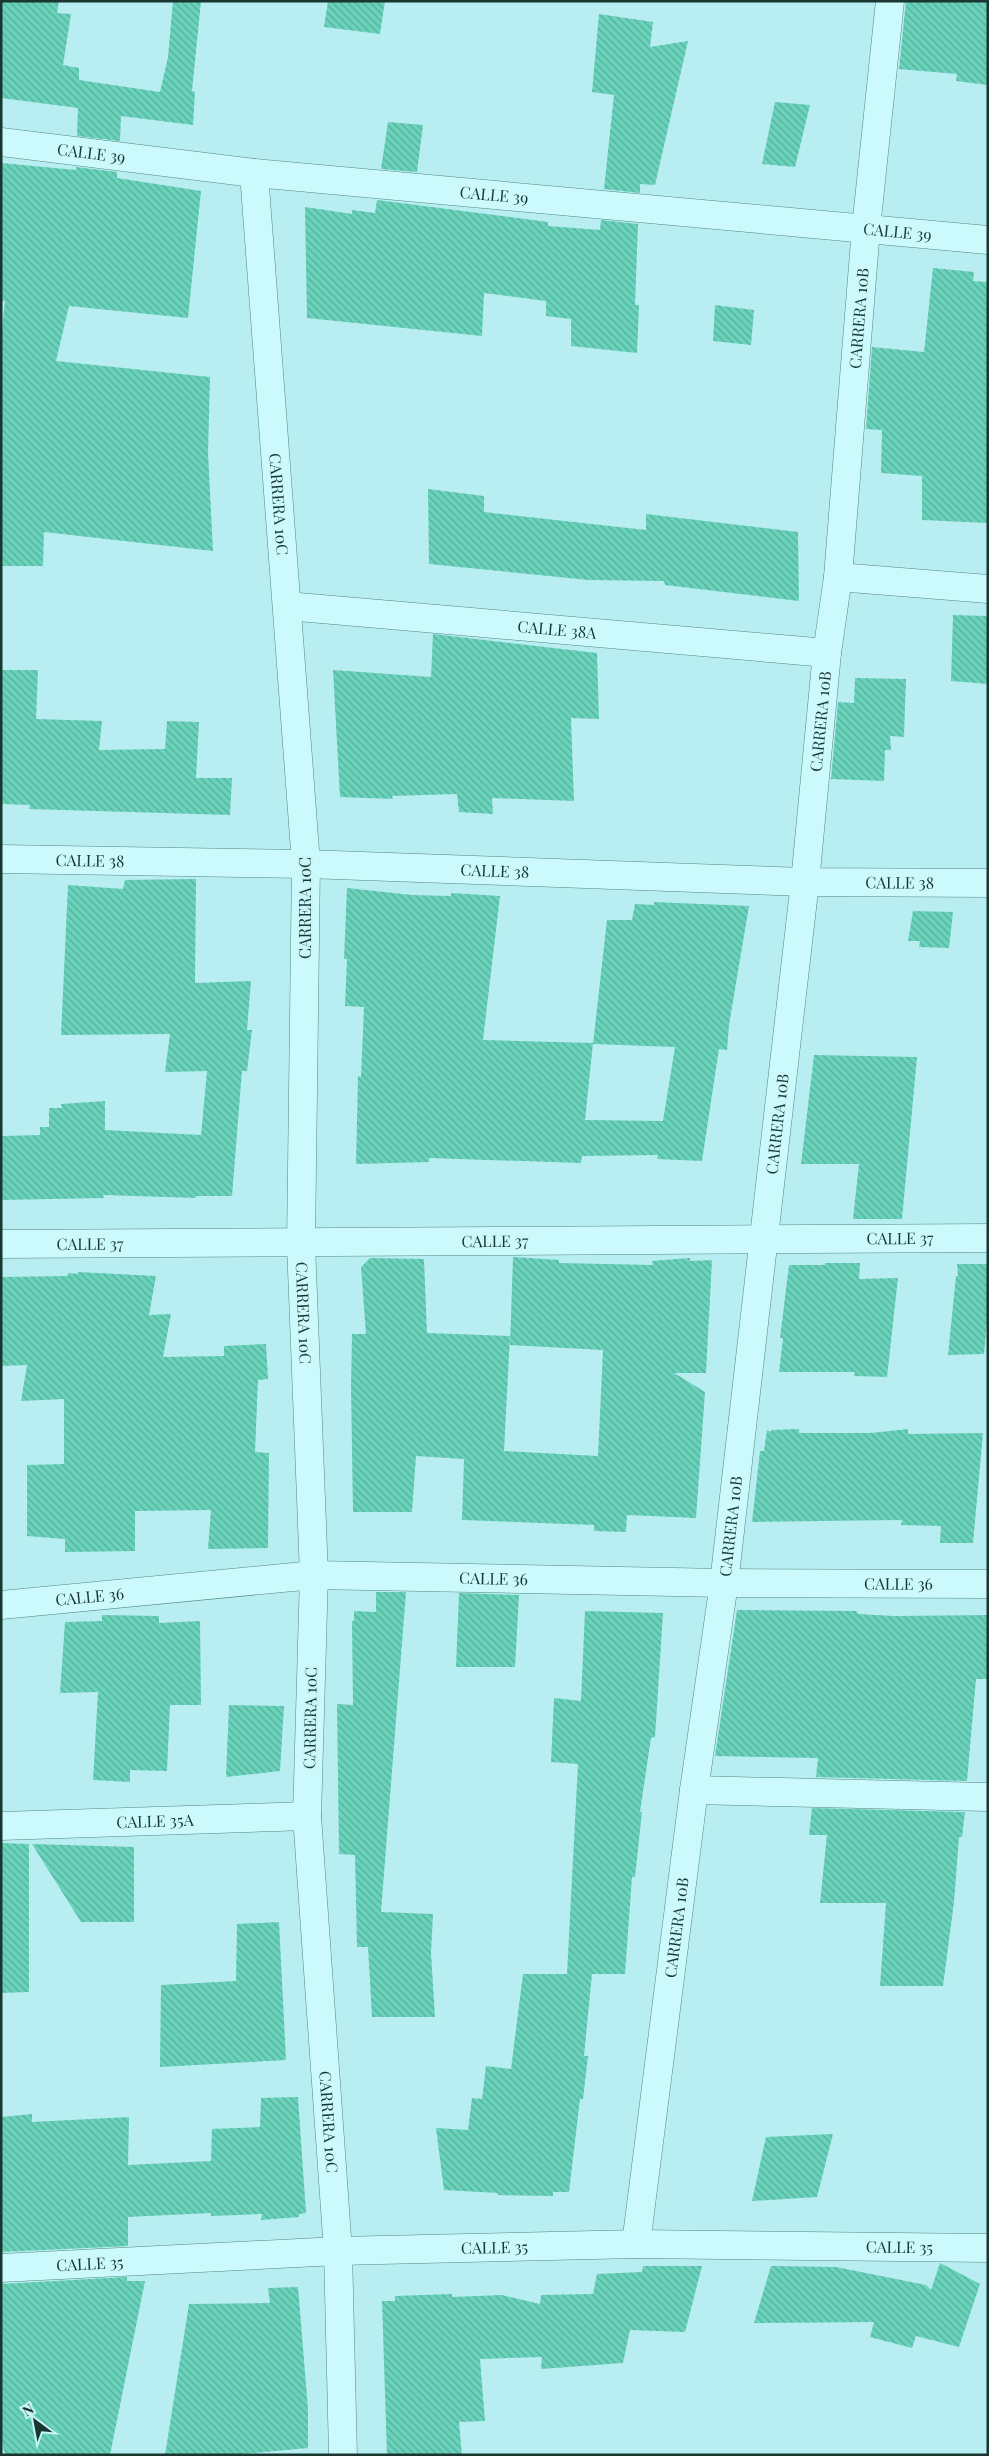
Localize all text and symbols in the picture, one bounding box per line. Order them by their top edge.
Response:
street label: CALLE 39 [56,138,127,167]
street label: CALLE 39 [459,181,529,208]
street label: CALLE 39 [862,218,933,245]
street label: CARRERA 10B [844,267,873,369]
street label: CARRERA 10C [265,452,294,556]
street label: CALLE 38A [517,615,598,643]
street label: CARRERA 10B [805,670,835,773]
street label: CALLE 38 [55,849,125,871]
street label: CARRERA 10C [294,857,315,959]
street label: CALLE 38 [460,859,530,882]
street label: CALLE 38 [865,871,934,893]
street label: CARRERA 10B [760,1072,793,1175]
street label: CALLE 37 [866,1227,934,1248]
street label: CALLE 37 [461,1230,529,1251]
street label: CALLE 37 [56,1233,124,1254]
street label: CARRERA 10C [292,1261,317,1364]
street label: CARRERA 10B [714,1475,746,1578]
street label: CALLE 36 [459,1567,528,1589]
street label: CALLE 36 [864,1573,933,1594]
street label: CALLE 36 [54,1582,125,1610]
street label: CARRERA 10C [298,1667,321,1769]
street label: CALLE 35A [116,1809,195,1832]
street label: CARRERA 10B [659,1876,693,1979]
street label: CARRERA 10C [315,2070,343,2174]
street label: CALLE 35 [461,2236,528,2258]
street label: CALLE 35 [866,2236,933,2257]
street label: CALLE 35 [56,2251,124,2275]
north arrow [10,2396,60,2446]
text: N [19,2399,37,2420]

